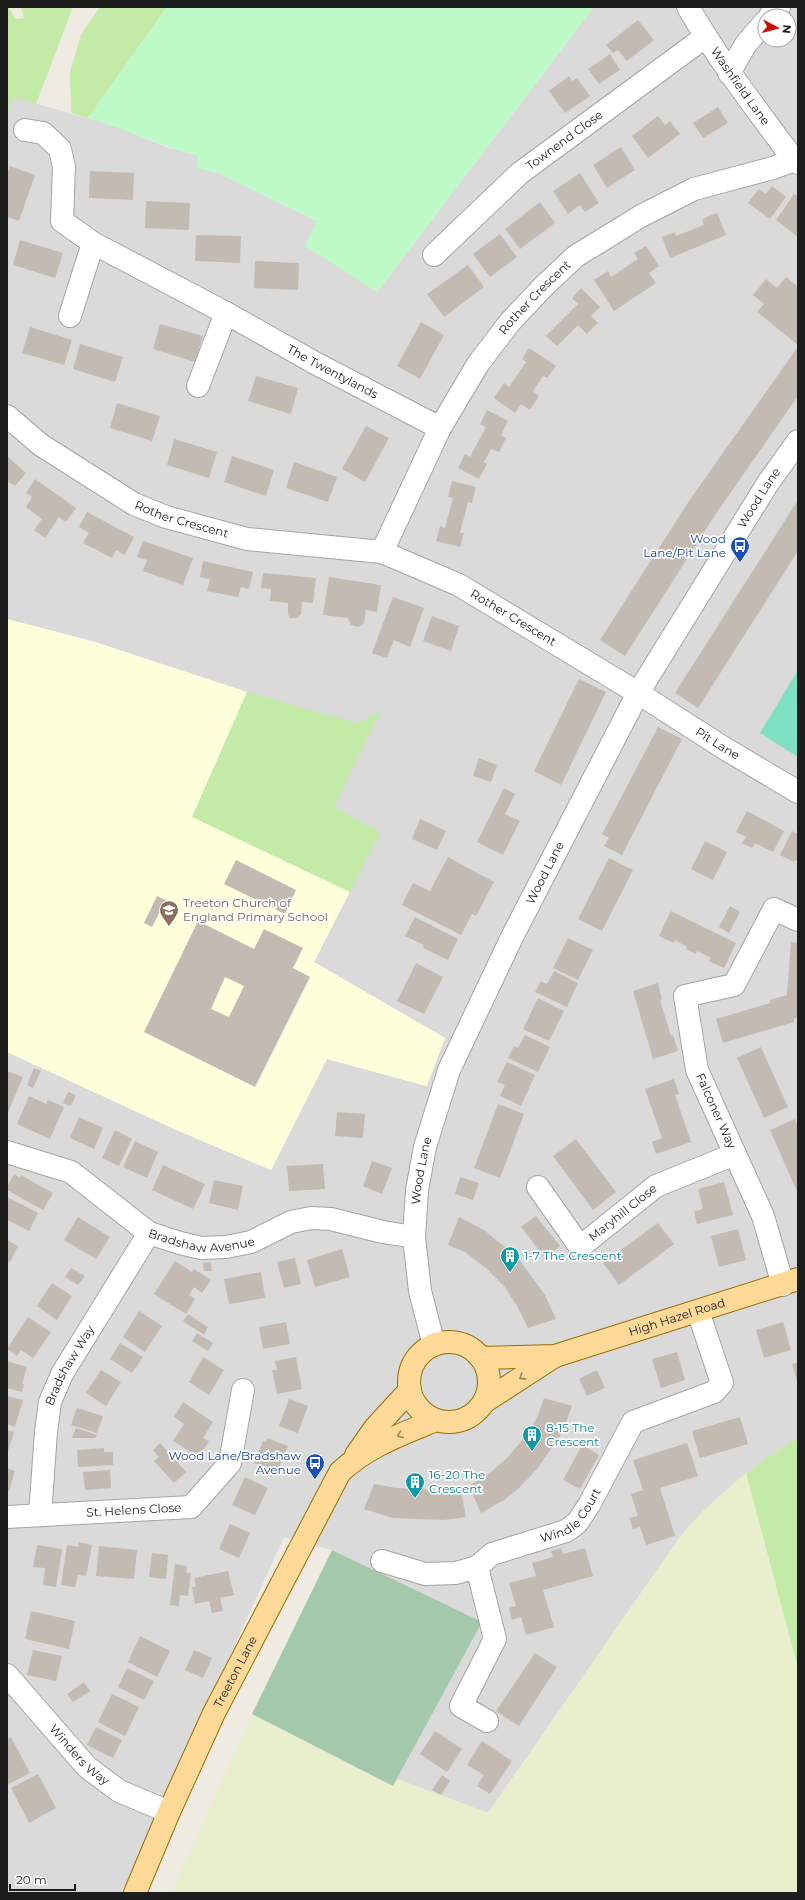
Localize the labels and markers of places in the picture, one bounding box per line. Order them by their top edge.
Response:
place label: Wood Lane/Pit Lane [643,531,726,560]
bus stop icon: Wood Lane/Pit Lane [729,535,751,563]
place label: Treeton Church of England Primary School [183,895,328,924]
school or university icon: Treeton Church of England Primary School [158,899,180,927]
building icon: 1-7 The Crescent [499,1245,521,1273]
place label: 1-7 The Crescent [524,1248,622,1263]
place label: 8-15 The Crescent [546,1420,599,1449]
building icon: 8-15 The Crescent [521,1424,543,1452]
place label: Wood Lane/Bradshaw Avenue [168,1448,301,1477]
bus stop icon: Wood Lane/Bradshaw Avenue [304,1452,326,1480]
place label: 16-20 The Crescent [429,1467,485,1496]
building icon: 16-20 The Crescent [404,1471,426,1499]

